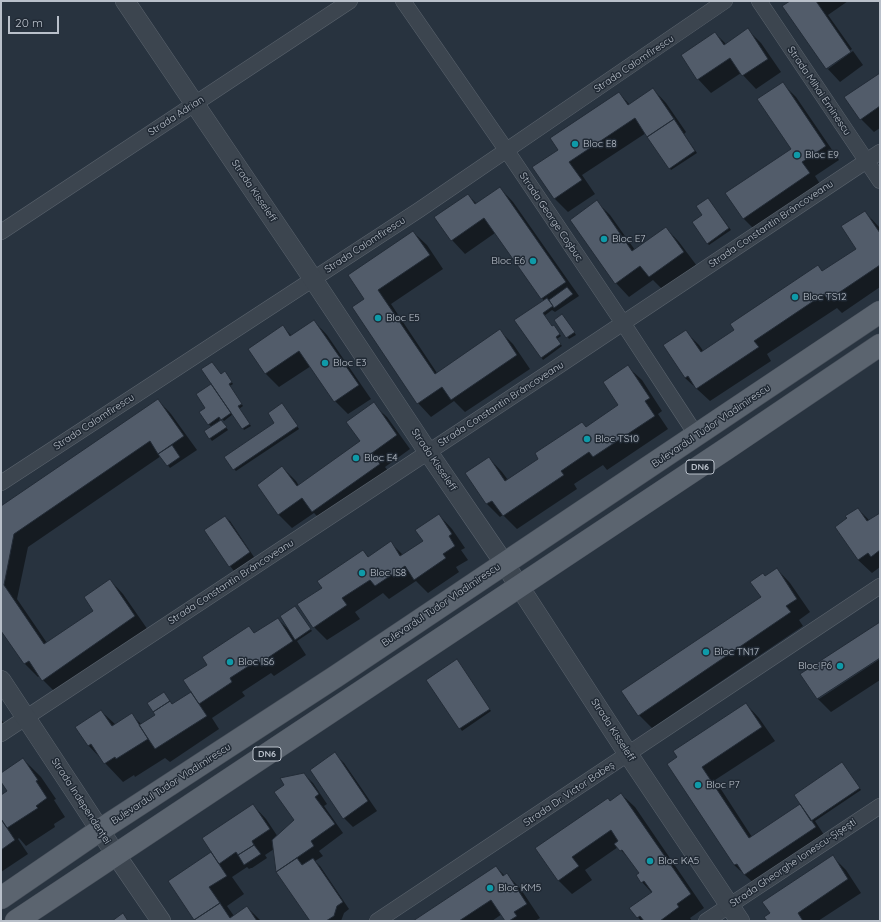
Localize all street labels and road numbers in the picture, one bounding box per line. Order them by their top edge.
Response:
street label: Strada Calomfirescu [592,33,676,95]
street label: Strada Mihai Eminescu [785,44,853,138]
street label: Strada Adrian [146,94,206,138]
street label: Strada Kisseleff [229,158,279,224]
street label: Strada George Coșbuc [517,170,585,264]
street label: Strada Constantin Brâncoveanu [706,178,836,270]
street label: Strada Calomfirescu [322,214,408,276]
street label: Strada Constantin Brâncoveanu [436,359,566,449]
street label: Bulevardul Tudor Vladimirescu [649,382,773,470]
street label: Strada Calomfirescu [51,391,137,453]
street label: Strada Kisseleff [409,427,459,493]
road number: DN6 [686,460,714,474]
street label: Strada Constantin Brâncoveanu [166,537,296,627]
street label: Bulevardul Tudor Vladimirescu [379,561,503,649]
street label: Strada Kisseleff [588,696,638,764]
street label: Bulevardul Tudor Vladimirescu [109,741,233,827]
road number: DN6 [253,747,281,761]
street label: Strada Independenței [49,756,113,846]
street label: Strada Dr. Victor Babeș [521,759,617,829]
street label: Strada Gheorghe Ionescu-Șișești [728,816,858,910]

